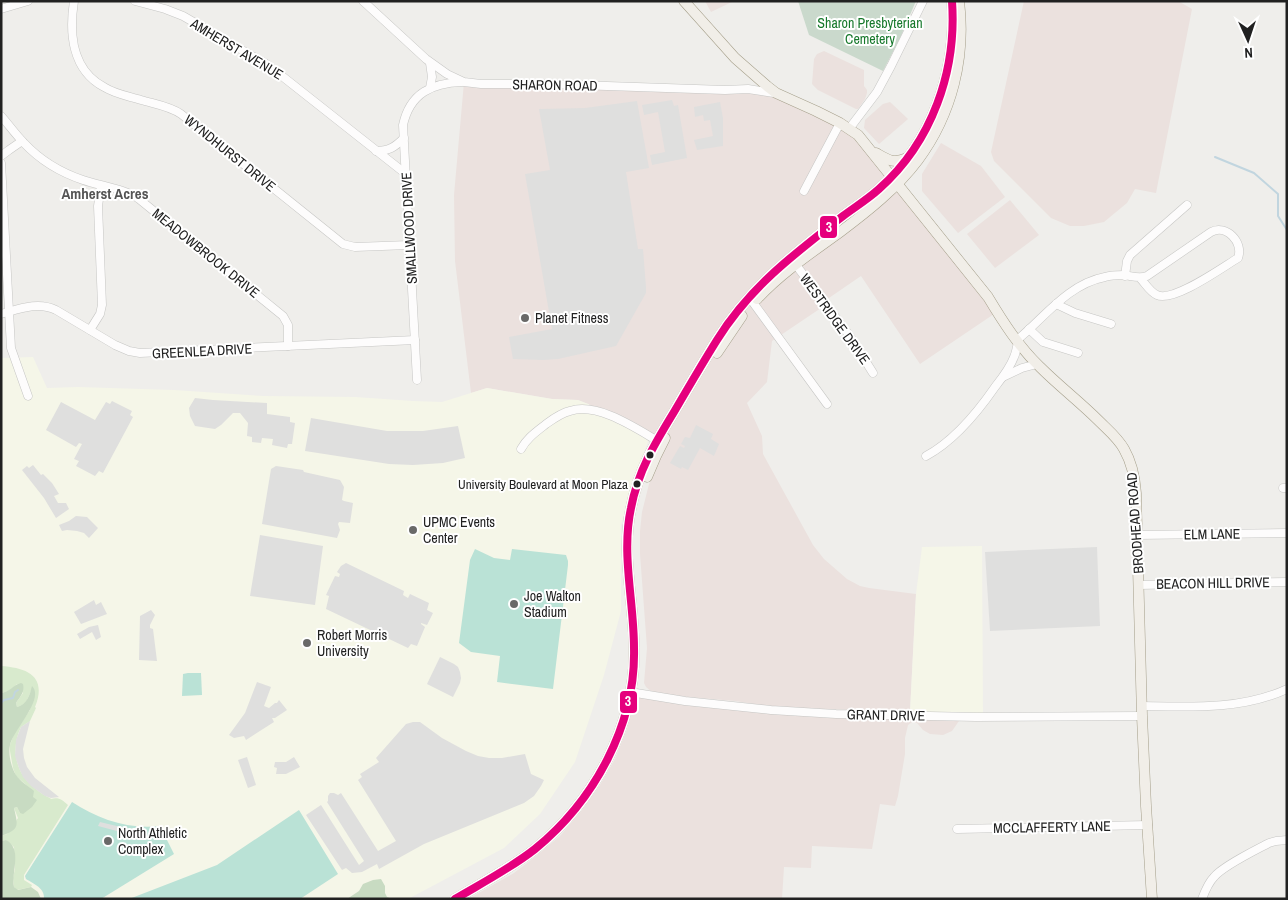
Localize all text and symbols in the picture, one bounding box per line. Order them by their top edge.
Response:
street label: AMHERST AVENUE [187,14,287,84]
park label: Sharon Presbyterian Cemetery [817,14,923,48]
north arrow [1223,15,1273,65]
text: N [1244,44,1253,62]
street label: SHARON ROAD [512,75,598,95]
street label: WYNDHURST DRIVE [181,111,279,195]
street label: SMALLWOOD DRIVE [397,172,421,284]
district label: Amherst Acres [61,183,149,204]
street label: MEADOWBROOK DRIVE [149,204,263,302]
line badge: 3 [819,215,838,239]
text: 3 [826,218,832,236]
street label: WESTRIDGE DRIVE [796,270,874,368]
place label: Planet Fitness [535,309,609,327]
marker: Planet Fitness [519,312,531,324]
street label: GREENLEA DRIVE [152,339,252,363]
unlabelled marker [645,450,655,460]
street label: BRODHEAD ROAD [1122,472,1148,574]
place label: University Boulevard at Moon Plaza [458,476,628,493]
marker: University Boulevard at Moon Plaza [632,479,642,489]
place label: UPMC Events Center [423,513,495,547]
marker: UPMC Events Center [407,524,419,536]
street label: ELM LANE [1183,525,1241,543]
street label: BEACON HILL DRIVE [1156,573,1270,593]
place label: Joe Walton Stadium [524,587,581,621]
marker: Joe Walton Stadium [508,598,520,610]
place label: Robert Morris University [317,626,387,660]
marker: Robert Morris University [301,637,313,649]
line badge: 3 [619,690,638,714]
text: 3 [625,692,631,710]
street label: GRANT DRIVE [847,705,925,725]
street label: MCCLAFFERTY LANE [993,817,1111,837]
place label: North Athletic Complex [118,824,187,858]
marker: North Athletic Complex [102,835,114,847]

